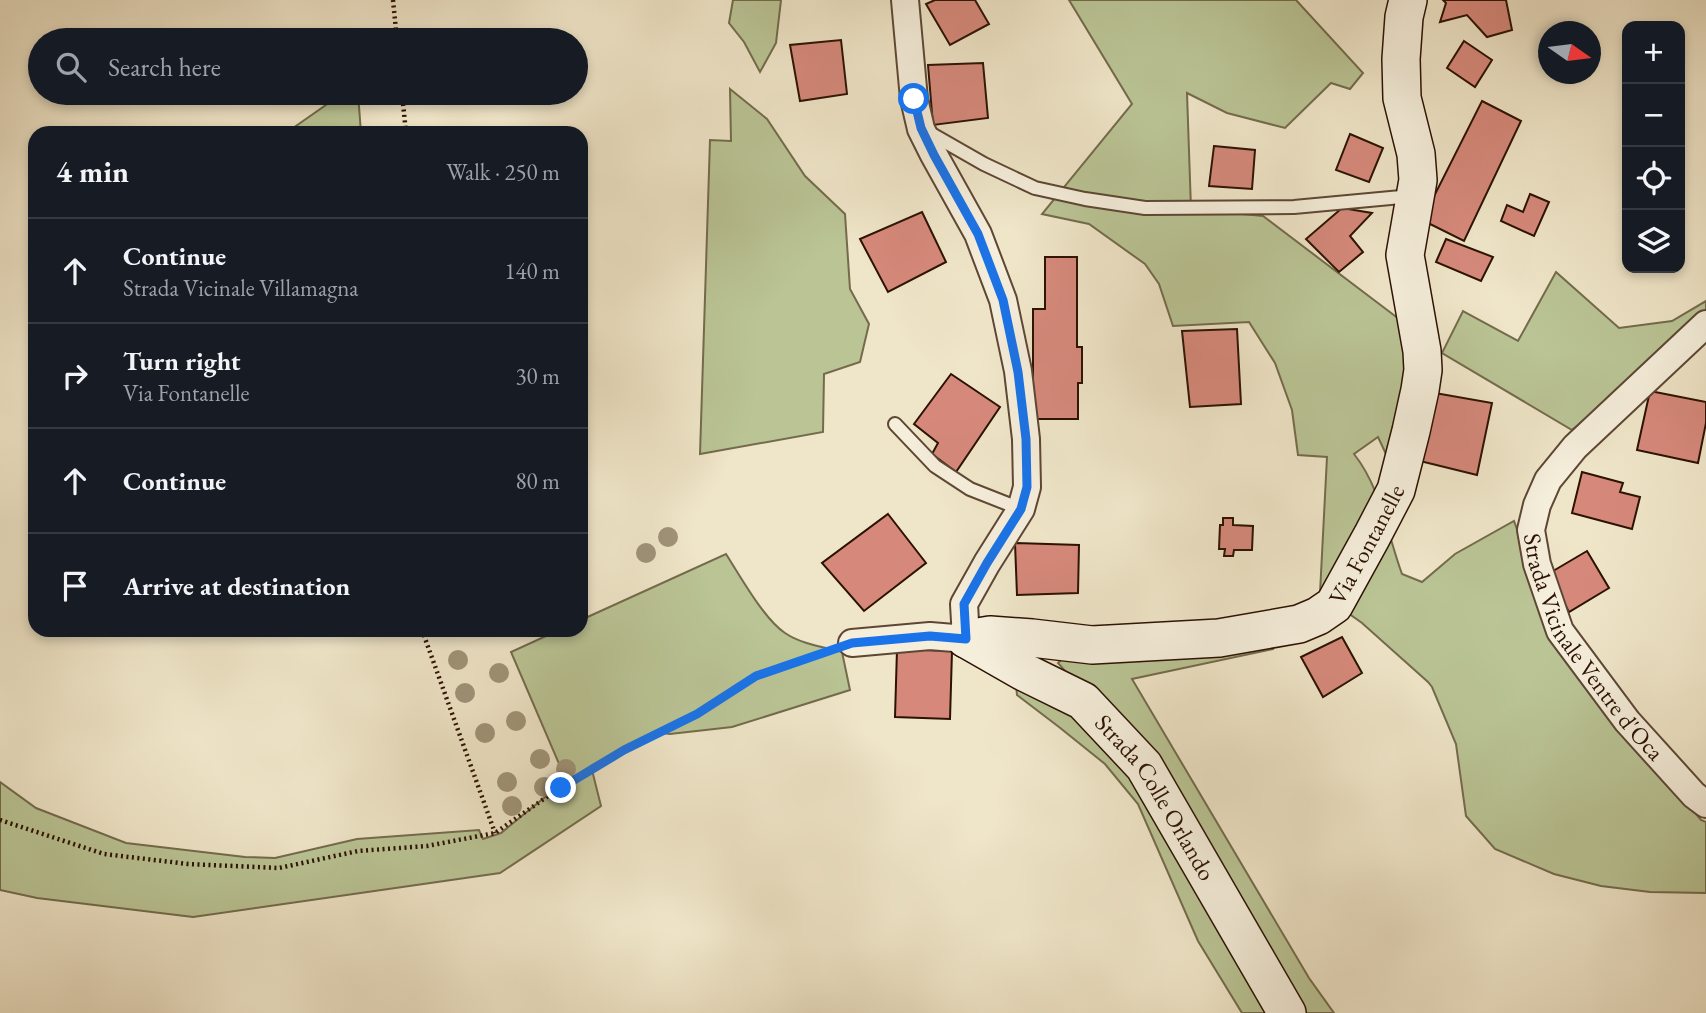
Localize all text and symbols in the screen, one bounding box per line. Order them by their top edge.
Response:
north arrow [1538,21,1601,84]
map controls [1622,21,1685,273]
button: + [1622,21,1685,84]
search box [28,28,588,105]
icon: search [52,48,90,86]
text: Search here [108,50,221,84]
route start [898,83,929,114]
button: − [1622,84,1685,147]
button: locate [1622,147,1685,210]
text: 4 min [56,152,129,191]
text: Walk · 250 m [446,157,560,187]
button: layers [1622,210,1685,273]
text: Continue [123,239,226,273]
icon: ahead [56,252,94,290]
text: 140 m [504,256,560,286]
text: Strada Vicinale Villamagna [123,273,358,303]
text: Turn right [123,344,241,378]
icon: right [56,357,94,395]
text: 30 m [515,361,560,391]
text: Via Fontanelle [123,378,250,408]
icon: ahead [56,462,94,500]
text: Continue [123,464,226,498]
text: 80 m [515,466,560,496]
street label: Via Fontanelle [1321,479,1411,610]
street label: Strada Vicinale Ventre d'Oca [1517,531,1671,767]
icon: arrive [56,567,94,605]
text: Arrive at destination [123,569,350,603]
street label: Strada Colle Orlando [1088,707,1223,886]
route end [545,772,576,803]

